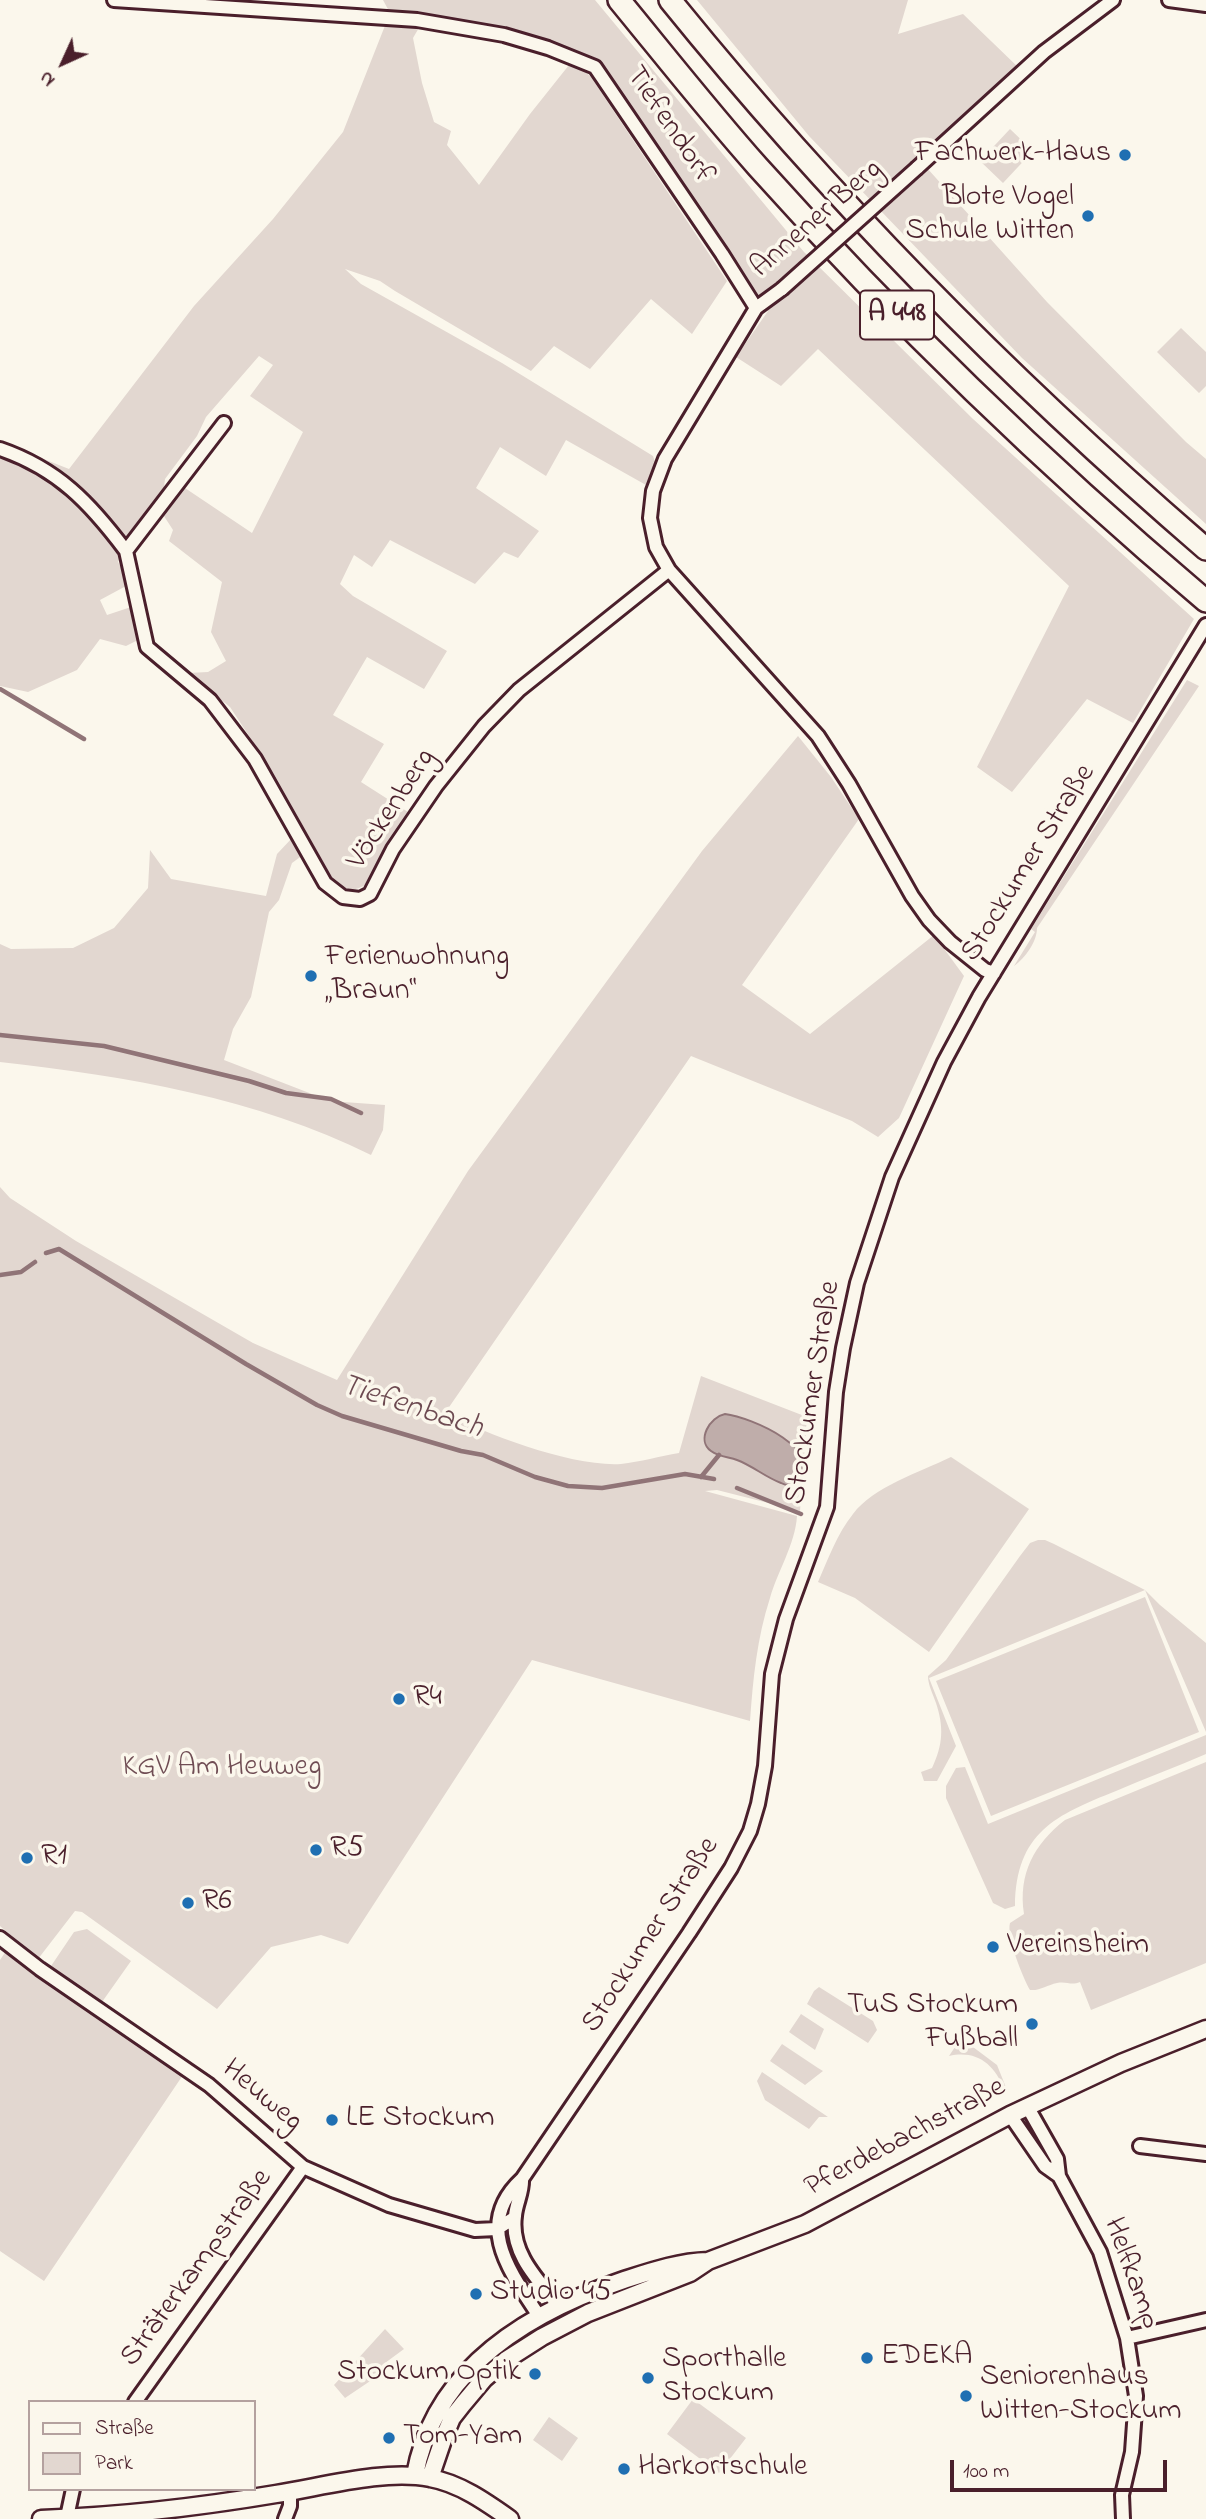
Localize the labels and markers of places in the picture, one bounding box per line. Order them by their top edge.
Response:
place label: Fachwerk-Haus [915,137,1111,173]
marker: Fachwerk-Haus [1117,147,1133,163]
place label: Blote Vogel Schule Witten [906,181,1074,251]
marker: Blote Vogel Schule Witten [1080,208,1096,224]
place label: Ferienwohnung „Braun“ [325,941,509,1012]
marker: Ferienwohnung „Braun“ [303,968,319,984]
place label: R4 [413,1681,442,1717]
marker: R4 [391,1691,407,1707]
place label: R5 [330,1832,364,1868]
place label: R1 [41,1840,67,1876]
marker: R5 [308,1842,324,1858]
marker: R1 [19,1850,35,1866]
place label: R6 [202,1885,232,1921]
marker: R6 [180,1895,196,1911]
place label: Vereinsheim [1007,1929,1149,1965]
marker: Vereinsheim [985,1939,1001,1955]
place label: TuS Stockum Fußball [847,1989,1018,2060]
marker: TuS Stockum Fußball [1024,2016,1040,2032]
place label: LE Stockum [346,2102,495,2138]
marker: LE Stockum [324,2112,340,2128]
place label: Studio 45 [490,2276,611,2312]
marker: Studio 45 [468,2286,484,2302]
place label: EDEKA [881,2340,972,2376]
place label: Sporthalle Stockum [662,2343,787,2414]
marker: EDEKA [859,2350,875,2366]
place label: Stockum Optik [337,2356,521,2392]
place label: Seniorenhaus Witten-Stockum [980,2361,1182,2432]
marker: Stockum Optik [527,2366,543,2382]
marker: Sporthalle Stockum [640,2370,656,2386]
marker: Seniorenhaus Witten-Stockum [958,2388,974,2404]
place label: Tom-Yam [403,2420,522,2456]
marker: Tom-Yam [381,2430,397,2446]
place label: Harkortschule [638,2451,807,2487]
marker: Harkortschule [616,2461,632,2477]

